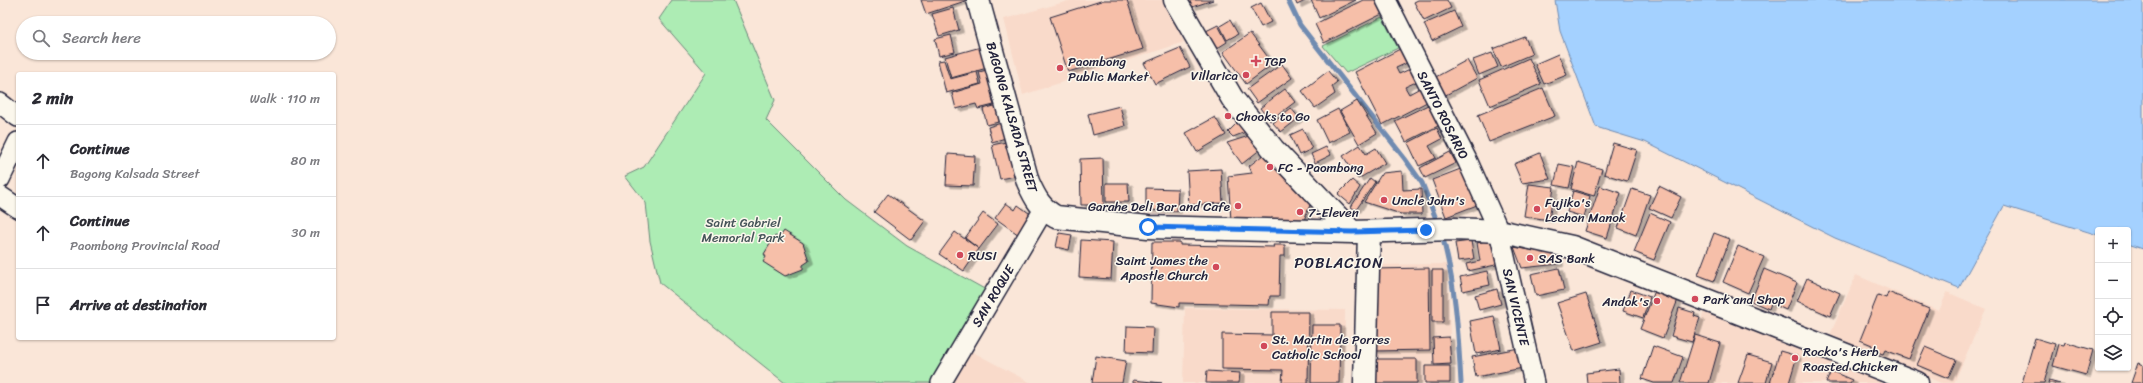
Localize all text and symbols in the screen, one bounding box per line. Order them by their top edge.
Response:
search box [16,16,336,60]
text: Search here [62,25,141,51]
icon: search [30,27,52,49]
street label: BAGONG KALSADA STREET [980,39,1045,196]
place label: Paombong Public Market [1068,50,1149,88]
place label: TGP [1264,50,1287,73]
marker: TGP [1251,56,1261,66]
marker: Paombong Public Market [1055,63,1065,73]
place label: Villarica [1191,64,1238,87]
street label: SANTO ROSARIO [1411,66,1475,164]
marker: Villarica [1241,70,1251,80]
text: 2 min [32,83,73,113]
text: Walk · 110 m [250,87,320,110]
place label: Chooks to Go [1236,105,1310,128]
marker: Chooks to Go [1223,111,1233,121]
text: Continue [70,136,130,162]
text: 80 m [291,149,320,172]
icon: ahead [32,150,54,172]
place label: FC - Paombong [1278,156,1364,179]
text: Bagong Kalsada Street [70,162,200,185]
marker: FC - Paombong [1265,162,1275,172]
place label: Uncle John's [1392,189,1465,212]
place label: Fujiko's Lechon Manok [1545,191,1626,229]
place label: Garahe Deli Bar and Cafe [1088,195,1230,218]
marker: Uncle John's [1379,195,1389,205]
marker: Garahe Deli Bar and Cafe [1233,201,1243,211]
place label: 7-Eleven [1308,201,1359,224]
marker: Fujiko's Lechon Manok [1532,204,1542,214]
marker: 7-Eleven [1295,207,1305,217]
text: Continue [70,208,130,234]
park label: Saint Gabriel Memorial Park [701,211,785,249]
route start [1139,218,1157,236]
text: 30 m [291,221,320,244]
route end [1417,221,1435,239]
icon: ahead [32,222,54,244]
map controls [2095,227,2131,371]
button: + [2095,227,2131,263]
text: Paombong Provincial Road [70,234,219,257]
place label: RUSI [968,244,997,267]
place label: SAS Bank [1538,247,1595,270]
place label: Saint James the Apostle Church [1116,249,1208,287]
marker: RUSI [955,250,965,260]
district label: POBLACION [1294,250,1384,276]
marker: SAS Bank [1525,253,1535,263]
street label: SAN ROQUE [965,260,1021,332]
marker: Saint James the Apostle Church [1211,262,1221,272]
button: − [2095,263,2131,299]
street label: SAN VICENTE [1496,266,1536,349]
place label: Park and Shop [1703,288,1785,311]
place label: Andok's [1601,290,1650,313]
text: Arrive at destination [70,292,207,318]
icon: arrive [32,294,54,316]
marker: Park and Shop [1690,294,1700,304]
marker: Andok's [1652,296,1662,306]
button: locate [2095,299,2131,335]
place label: St. Martin de Porres Catholic School [1272,328,1390,366]
button: layers [2095,335,2131,371]
place label: Rocko's Herb Roasted Chicken [1803,340,1898,378]
marker: St. Martin de Porres Catholic School [1259,341,1269,351]
marker: Rocko's Herb Roasted Chicken [1790,353,1800,363]

